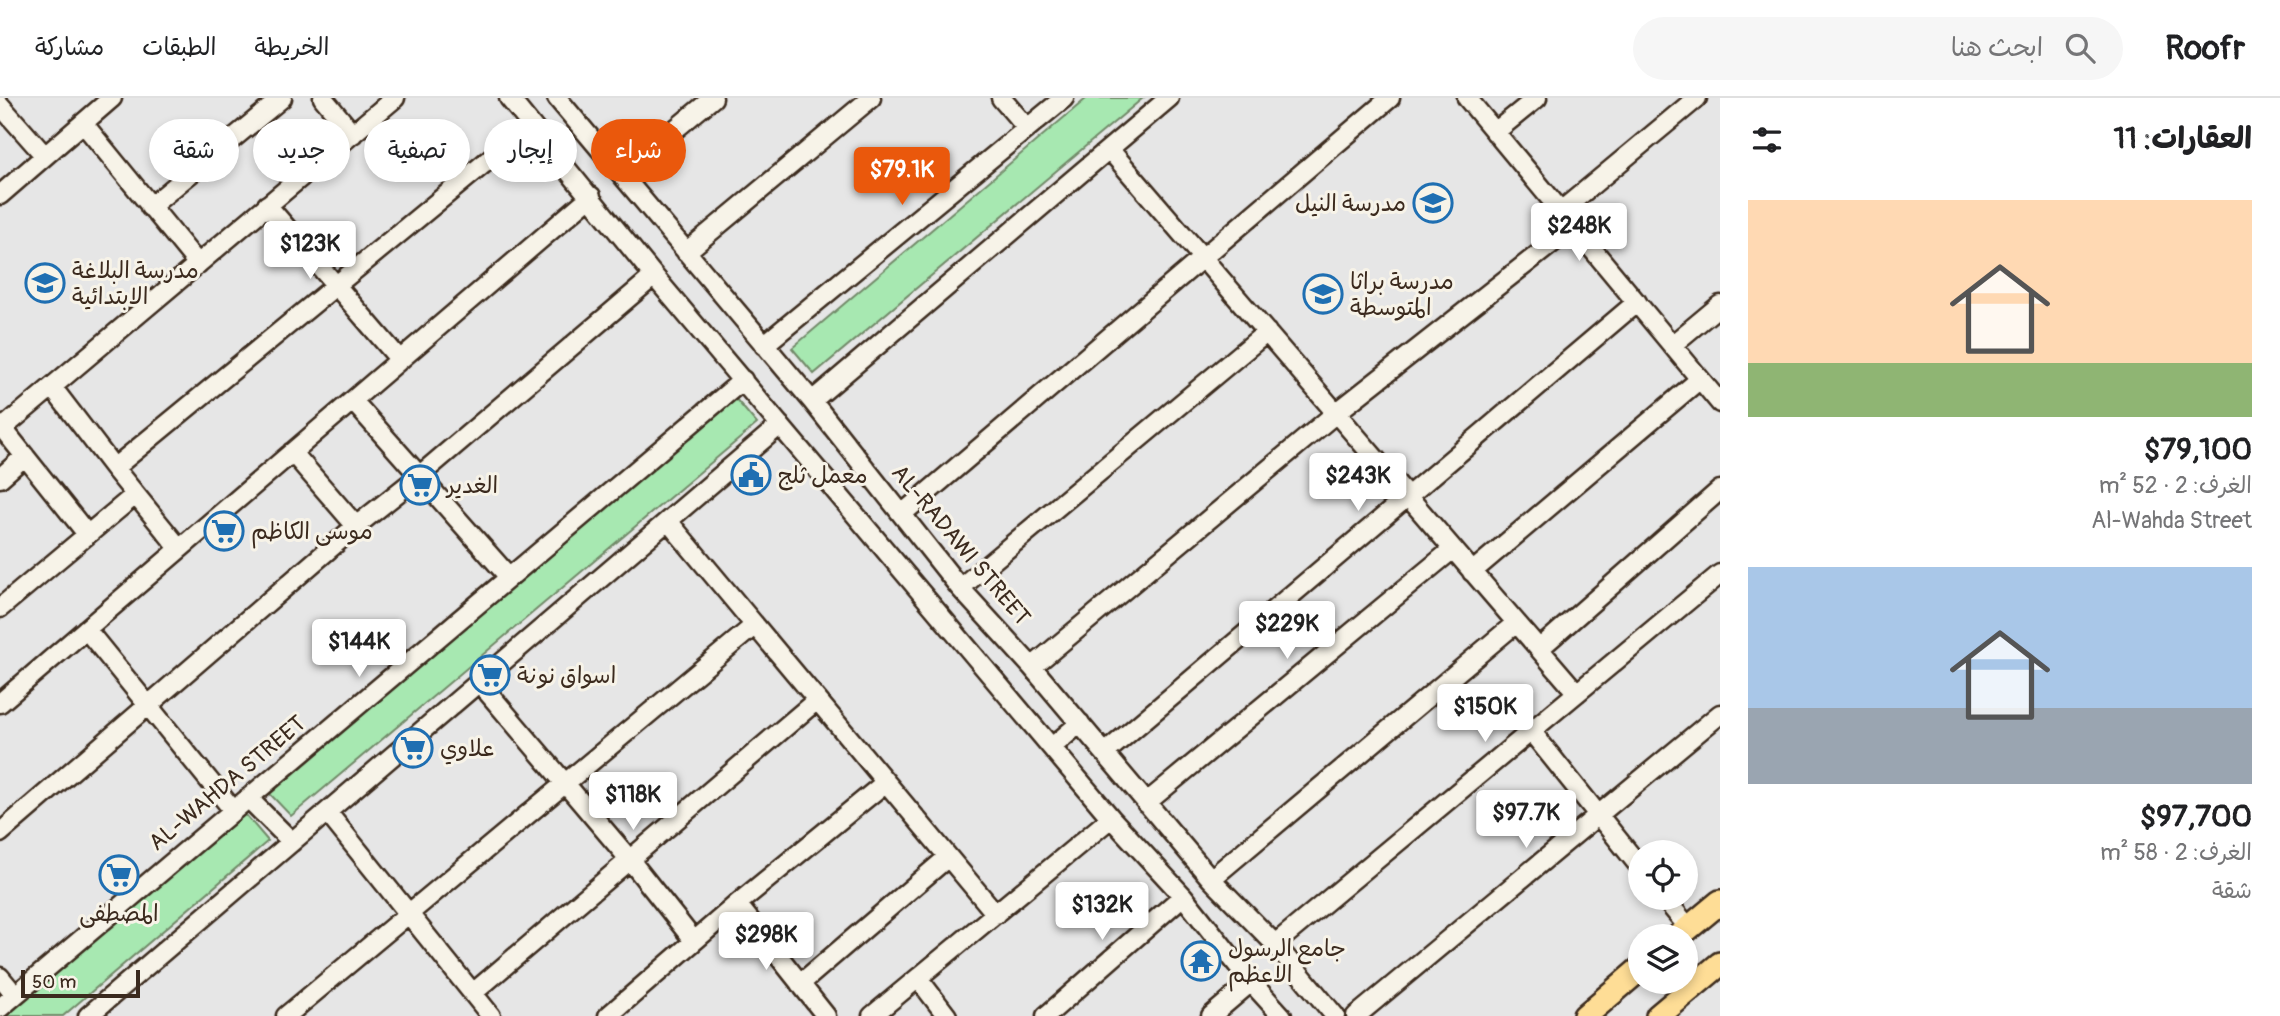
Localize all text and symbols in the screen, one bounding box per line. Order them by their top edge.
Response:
search box [1633,17,2123,80]
text: Roofr [2165,28,2245,69]
icon: search [2061,29,2099,67]
text: ابحث هنا [1951,32,2043,64]
text: مشاركة [35,33,104,62]
text: الطبقات [142,33,217,62]
text: الخريطة [255,33,329,62]
chip: شقة [149,119,239,182]
chip: جديد [253,119,350,182]
chip: تصفية [364,119,470,182]
chip: إيجار [484,119,577,182]
chip: شراء [591,119,686,182]
text: العقارات: 11 [2114,120,2252,157]
icon: filters [1748,121,1786,159]
pin: $79.1K [845,148,959,207]
text: $79.1K [870,155,934,184]
school or university icon: مدرسة النيل [1412,182,1454,224]
place label: مدرسة النيل [1295,189,1406,218]
pin: $248K [1530,204,1628,263]
text: $248K [1547,211,1611,240]
pin: $123K [261,222,359,281]
text: $123K [280,229,340,258]
icon: home [1937,246,2063,372]
place label: مدرسة البلاغة الابتدائية [72,256,199,311]
school or university icon: مدرسة البلاغة الابتدائية [24,262,66,304]
place label: مدرسة براثا المتوسطة [1350,267,1454,322]
school or university icon: مدرسة براثا المتوسطة [1302,273,1344,315]
text: $79,100 [2144,431,2252,468]
public building icon: معمل ثلج [730,454,772,496]
pin: $243K [1309,454,1407,513]
street label: AL-RADAWI STREET [885,459,1037,632]
place label: معمل ثلج [778,461,868,491]
text: $243K [1325,461,1391,490]
supermarket icon: الغدير [399,464,441,506]
place label: الغدير [445,471,498,500]
text: الغرف: 2 · 52 m² [2099,471,2252,500]
text: Al-Wahda Street [2091,506,2252,535]
supermarket icon: موسى الكاظم [203,510,245,552]
place label: موسى الكاظم [251,517,373,549]
pin: $229K [1238,602,1336,661]
text: $229K [1255,609,1319,638]
icon: home [1937,612,2063,738]
pin: $144K [310,620,408,679]
text: $144K [328,627,390,656]
supermarket icon: اسواق نونة [469,654,511,696]
place label: اسواق نونة [517,661,616,690]
pin: $150K [1436,684,1534,744]
text: $150K [1453,692,1517,721]
street label: AL-WAHDA STREET [143,709,312,857]
supermarket icon: علاوي [392,727,434,769]
place label: علاوي [440,734,495,765]
pin: $118K [584,772,682,832]
text: $118K [605,780,661,809]
pin: $97.7K [1469,790,1583,850]
text: $97.7K [1492,798,1560,827]
text: $97,700 [2140,798,2252,835]
text: الغرف: 2 · 58 m² [2100,838,2252,867]
map controls [1628,840,1698,994]
button: locate [1628,840,1698,910]
supermarket icon: المصطفى [98,854,140,896]
text: شقة [2212,876,2252,905]
pin: $132K [1053,882,1151,942]
text: $132K [1071,890,1133,919]
place label: المصطفى [79,899,159,928]
pin: $298K [717,912,815,972]
text: $298K [735,920,797,949]
button: layers [1628,924,1698,994]
place label: جامع الرسول الاعظم [1228,934,1346,992]
temple icon: جامع الرسول الاعظم [1180,940,1222,982]
scale bar [21,967,140,999]
text: 50 m [32,970,76,994]

